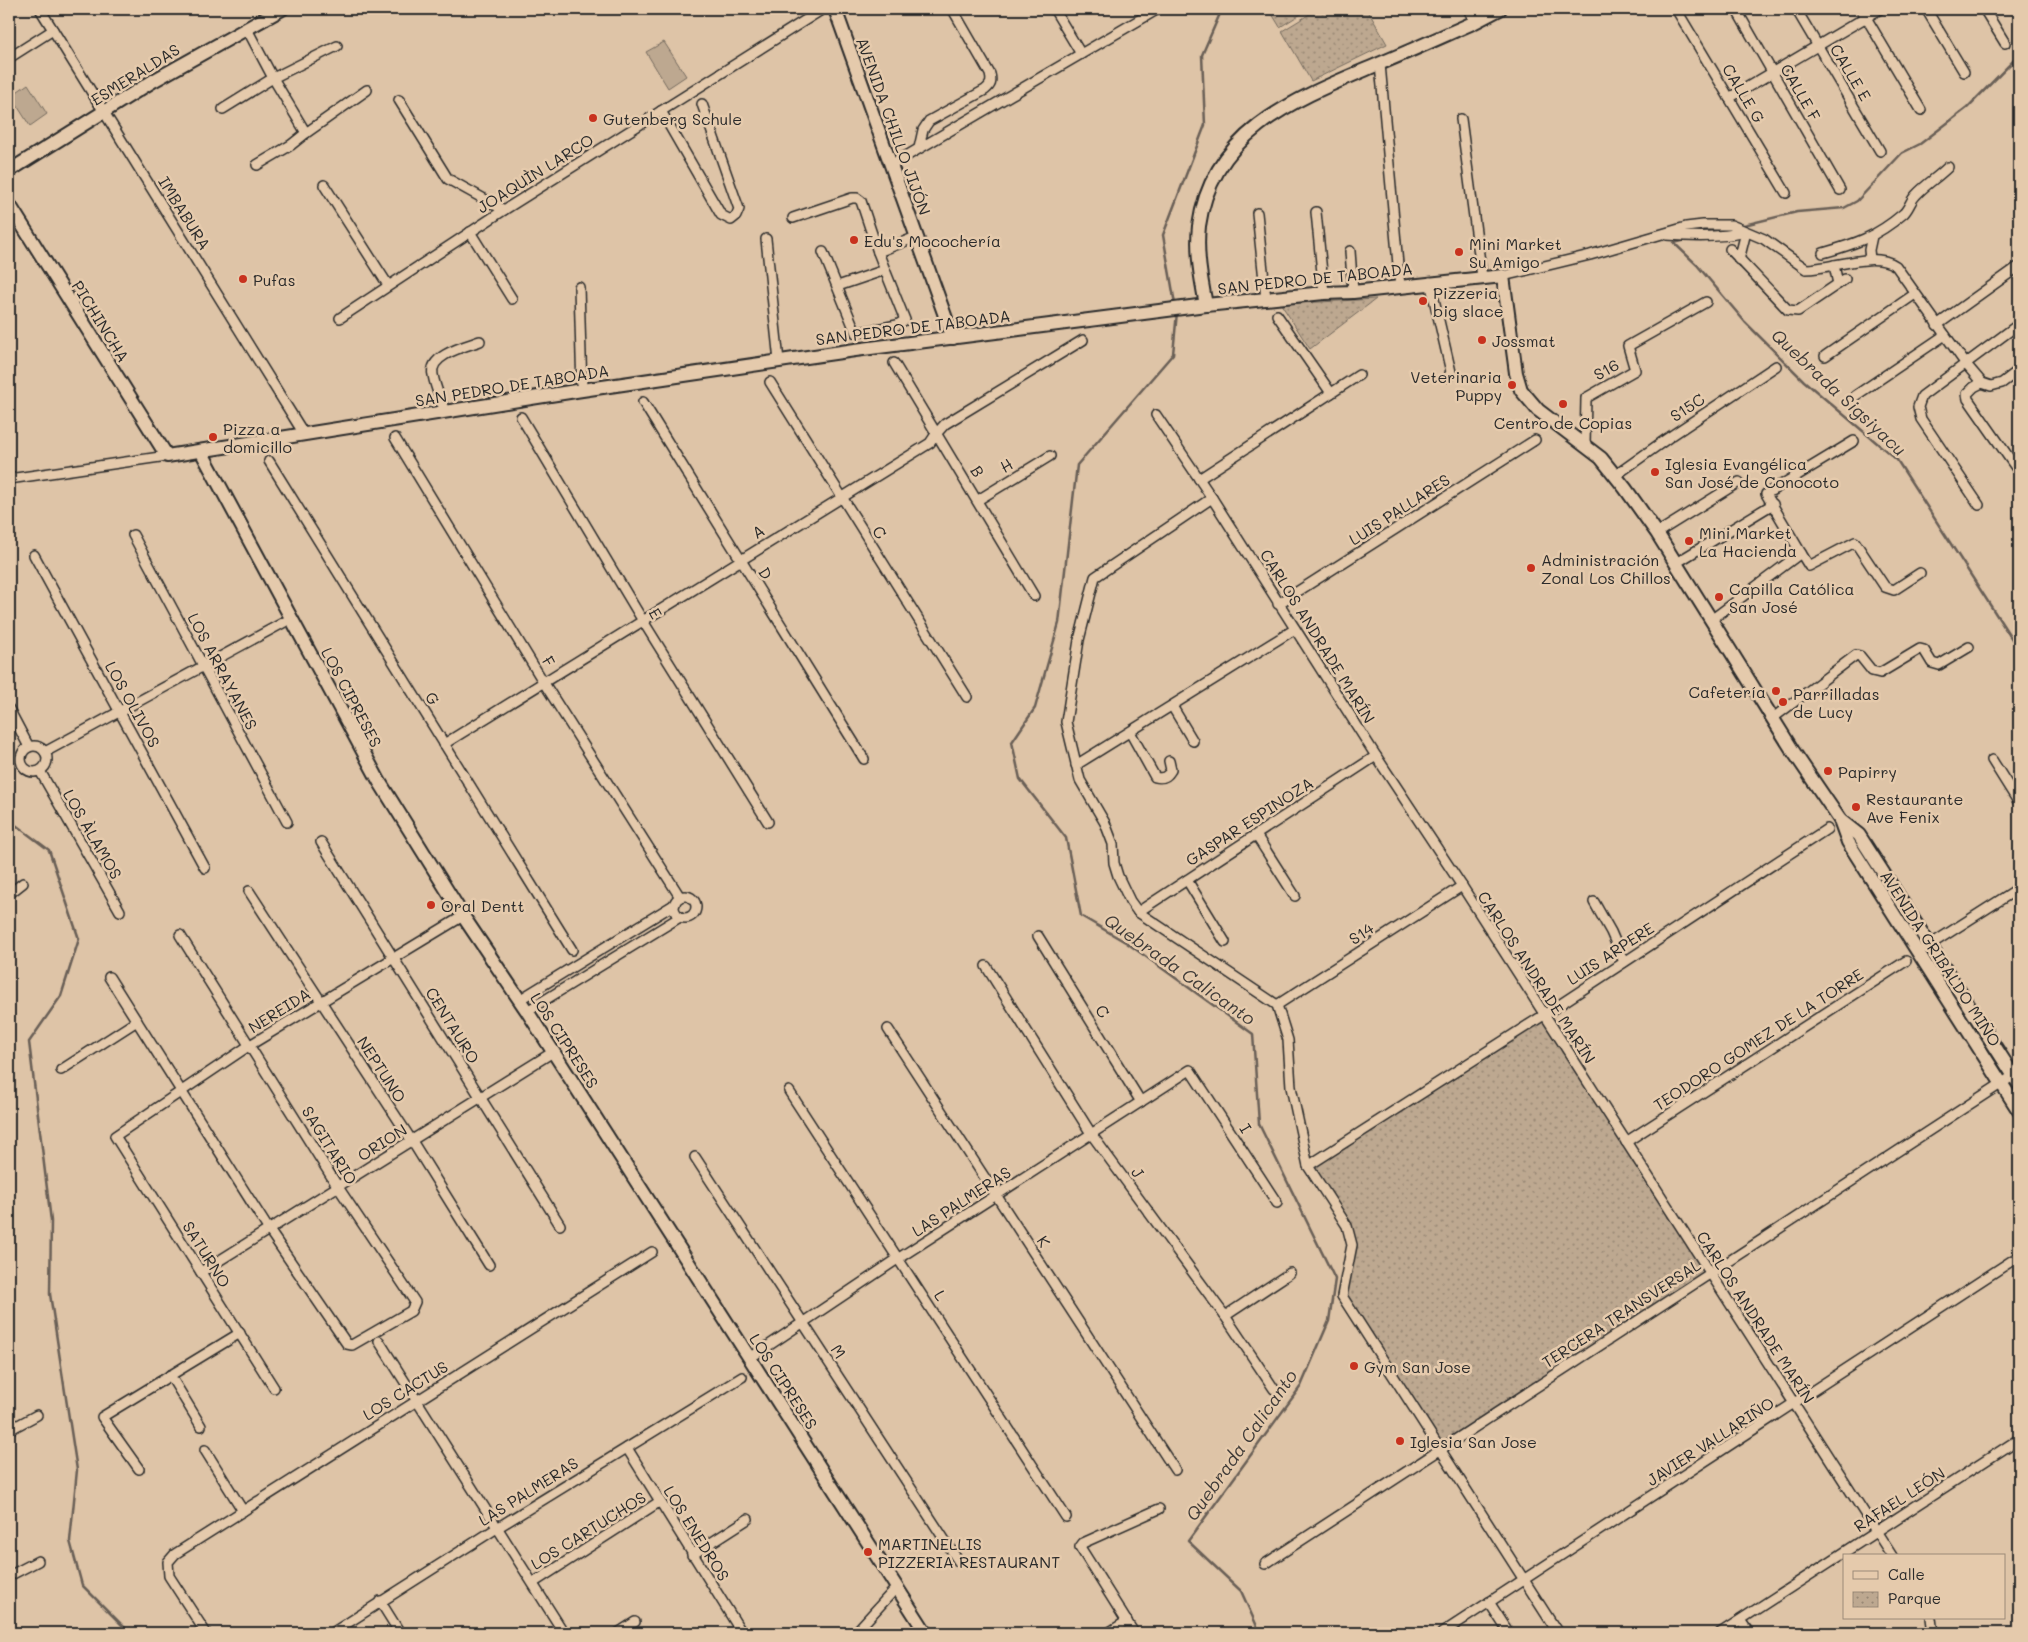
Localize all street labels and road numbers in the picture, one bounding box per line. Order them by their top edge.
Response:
street label: AVENIDA CHILLO JIJÓN [852,34,936,218]
street label: ESMERALDAS [87,38,183,110]
street label: CALLE E [1826,40,1876,104]
street label: CALLE G [1718,60,1770,127]
street label: CALLE F [1776,60,1826,124]
street label: JOAQUÌN LARCO [473,129,597,217]
street label: IMBABURA [154,172,216,254]
street label: SAN PEDRO DE TABOADA [1216,257,1414,299]
street label: PICHINCHA [68,276,134,366]
street label: SAN PEDRO DE TABOADA [814,305,1012,349]
street label: S16 [1590,354,1622,384]
street label: SAN PEDRO DE TABOADA [414,359,610,411]
street label: S15C [1666,388,1708,426]
street label: H [996,453,1016,477]
street label: B [966,461,990,481]
street label: LUIS PALLARES [1345,469,1453,549]
street label: A [748,519,768,543]
street label: C [868,522,892,542]
street label: CARLOS ANDRADE MARÍN [1256,545,1380,727]
street label: D [754,563,778,583]
street label: E [645,604,667,622]
street label: LOS ARRAYANES [183,609,263,733]
street label: LOS CIPRESES [317,643,387,751]
street label: F [538,652,560,670]
street label: LOS OLIVOS [101,657,165,751]
street label: G [421,687,445,709]
street label: GASPAR ESPINOZA [1181,772,1317,870]
street label: LOS ÀLAMOS [59,785,127,883]
street label: AVENIDA GRIBALDO MIÑO [1876,866,2006,1050]
street label: CARLOS ANDRADE MARÍN [1473,887,1601,1067]
street label: S14 [1345,917,1378,949]
street label: LUIS ARPERE [1562,917,1658,989]
street label: TEODORO GOMEZ DE LA TORRE [1649,963,1867,1115]
street label: NEREIDA [244,983,314,1037]
street label: CENTAURO [421,983,485,1067]
street label: LOS CIPRESES [526,988,604,1092]
street label: C [1092,1001,1114,1021]
street label: NEPTUNO [353,1032,411,1106]
street label: SAGITARIO [298,1102,362,1188]
street label: ORION [353,1119,411,1165]
street label: I [1235,1119,1257,1137]
street label: LAS PALMERAS [908,1161,1014,1241]
street label: J [1127,1162,1149,1182]
street label: SATURNO [178,1217,236,1291]
street label: CARLOS ANDRADE MARÍN [1692,1227,1820,1407]
street label: K [1033,1231,1056,1251]
street label: TERCERA TRANSVERSAL [1538,1254,1705,1372]
street label: L [930,1286,952,1305]
street label: LOS CIPRESES [745,1329,823,1433]
street label: M [827,1340,851,1362]
street label: LOS CACTUS [358,1355,452,1425]
street label: JAVIER VALLARIÑO [1642,1392,1778,1490]
street label: LAS PALMERAS [474,1452,582,1530]
street label: RAFAEL LEÓN [1850,1462,1948,1536]
street label: LOS ENEDROS [659,1482,735,1584]
street label: LOS CARTUCHOS [526,1486,650,1574]

